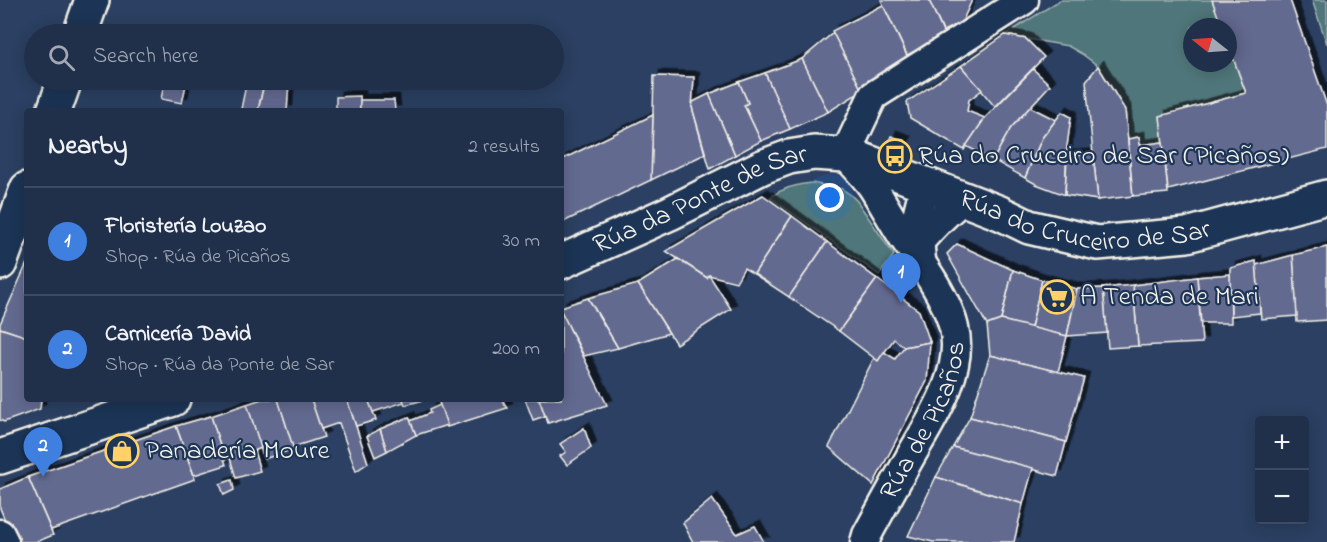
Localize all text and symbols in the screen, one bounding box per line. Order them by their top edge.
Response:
north arrow [1183,18,1237,72]
search box [24,24,564,90]
icon: search [45,41,78,74]
text: Search here [93,41,198,73]
text: Nearby [48,128,127,166]
text: 2 results [468,133,540,162]
street label: Rúa da Ponte de Sar [587,135,810,265]
place label: Rúa do Cruceiro de Sar (Picaños) [918,137,1289,176]
bus stop icon: Rúa do Cruceiro de Sar (Picaños) [877,138,913,174]
street label: Rúa do Cruceiro de Sar [953,180,1216,264]
your location [815,183,844,212]
text: Floristería Louzao [105,211,266,243]
text: 1 [64,227,71,256]
text: 30 m [503,227,540,256]
text: Shop · Rúa de Picaños [105,243,290,272]
pin: 1 [882,254,920,303]
place label: A Tenda de Mari [1080,278,1259,317]
supermarket icon: A Tenda de Mari [1039,279,1075,315]
text: Carnicería David [105,319,251,351]
text: 2 [63,335,72,364]
text: 200 m [492,335,540,364]
street label: Rúa de Picaños [870,341,976,507]
text: Shop · Rúa da Ponte de Sar [105,351,335,380]
map controls [1255,416,1309,524]
button: + [1255,416,1309,470]
pin: 2 [24,428,63,477]
place label: Panadería Moure [145,432,330,471]
shop icon: Panadería Moure [104,433,140,469]
button: − [1255,470,1309,524]

